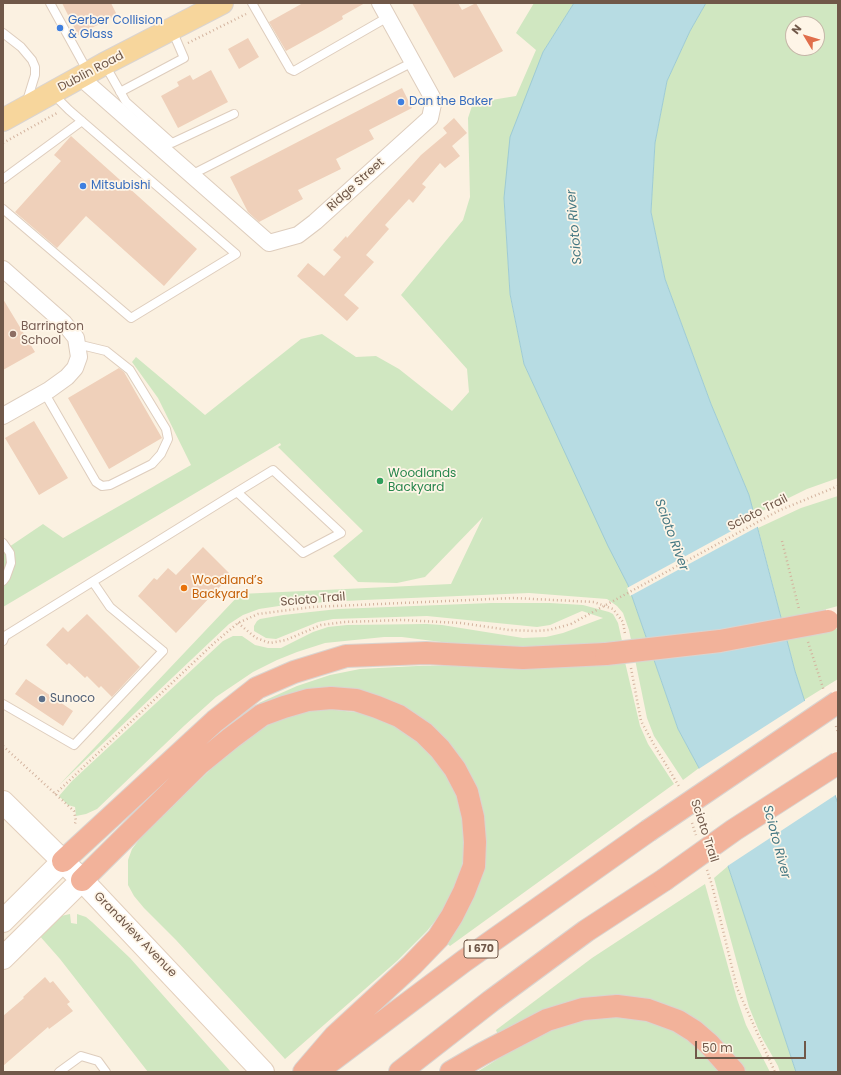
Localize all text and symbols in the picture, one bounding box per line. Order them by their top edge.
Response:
place label: Gerber Collision & Glass [68,14,163,42]
north arrow [785,16,825,56]
text: N [787,21,805,37]
marker: Gerber Collision & Glass [55,23,65,33]
street label: Dublin Road [56,49,126,95]
place label: Dan the Baker [409,95,493,109]
marker: Dan the Baker [396,97,406,107]
street label: Ridge Street [324,155,388,215]
place label: Mitsubishi [91,179,151,193]
marker: Mitsubishi [78,181,88,191]
water label: Scioto River [564,189,586,265]
place label: Barrington School [21,320,84,348]
marker: Barrington School [8,329,18,339]
place label: Woodlands Backyard [388,467,456,495]
marker: Woodlands Backyard [375,476,385,486]
street label: Scioto Trail [726,492,790,534]
water label: Scioto River [651,497,691,573]
place label: Woodland’s Backyard [192,574,263,602]
marker: Woodland’s Backyard [179,583,189,593]
street label: Scioto Trail [280,590,346,610]
place label: Sunoco [50,692,95,706]
marker: Sunoco [37,694,47,704]
street label: Scioto Trail [687,798,721,864]
water label: Scioto River [759,804,793,880]
street label: Grandview Avenue [91,889,179,981]
road number: I 670 [464,940,498,958]
scale bar [697,1033,808,1059]
text: 50 m [702,1039,733,1056]

